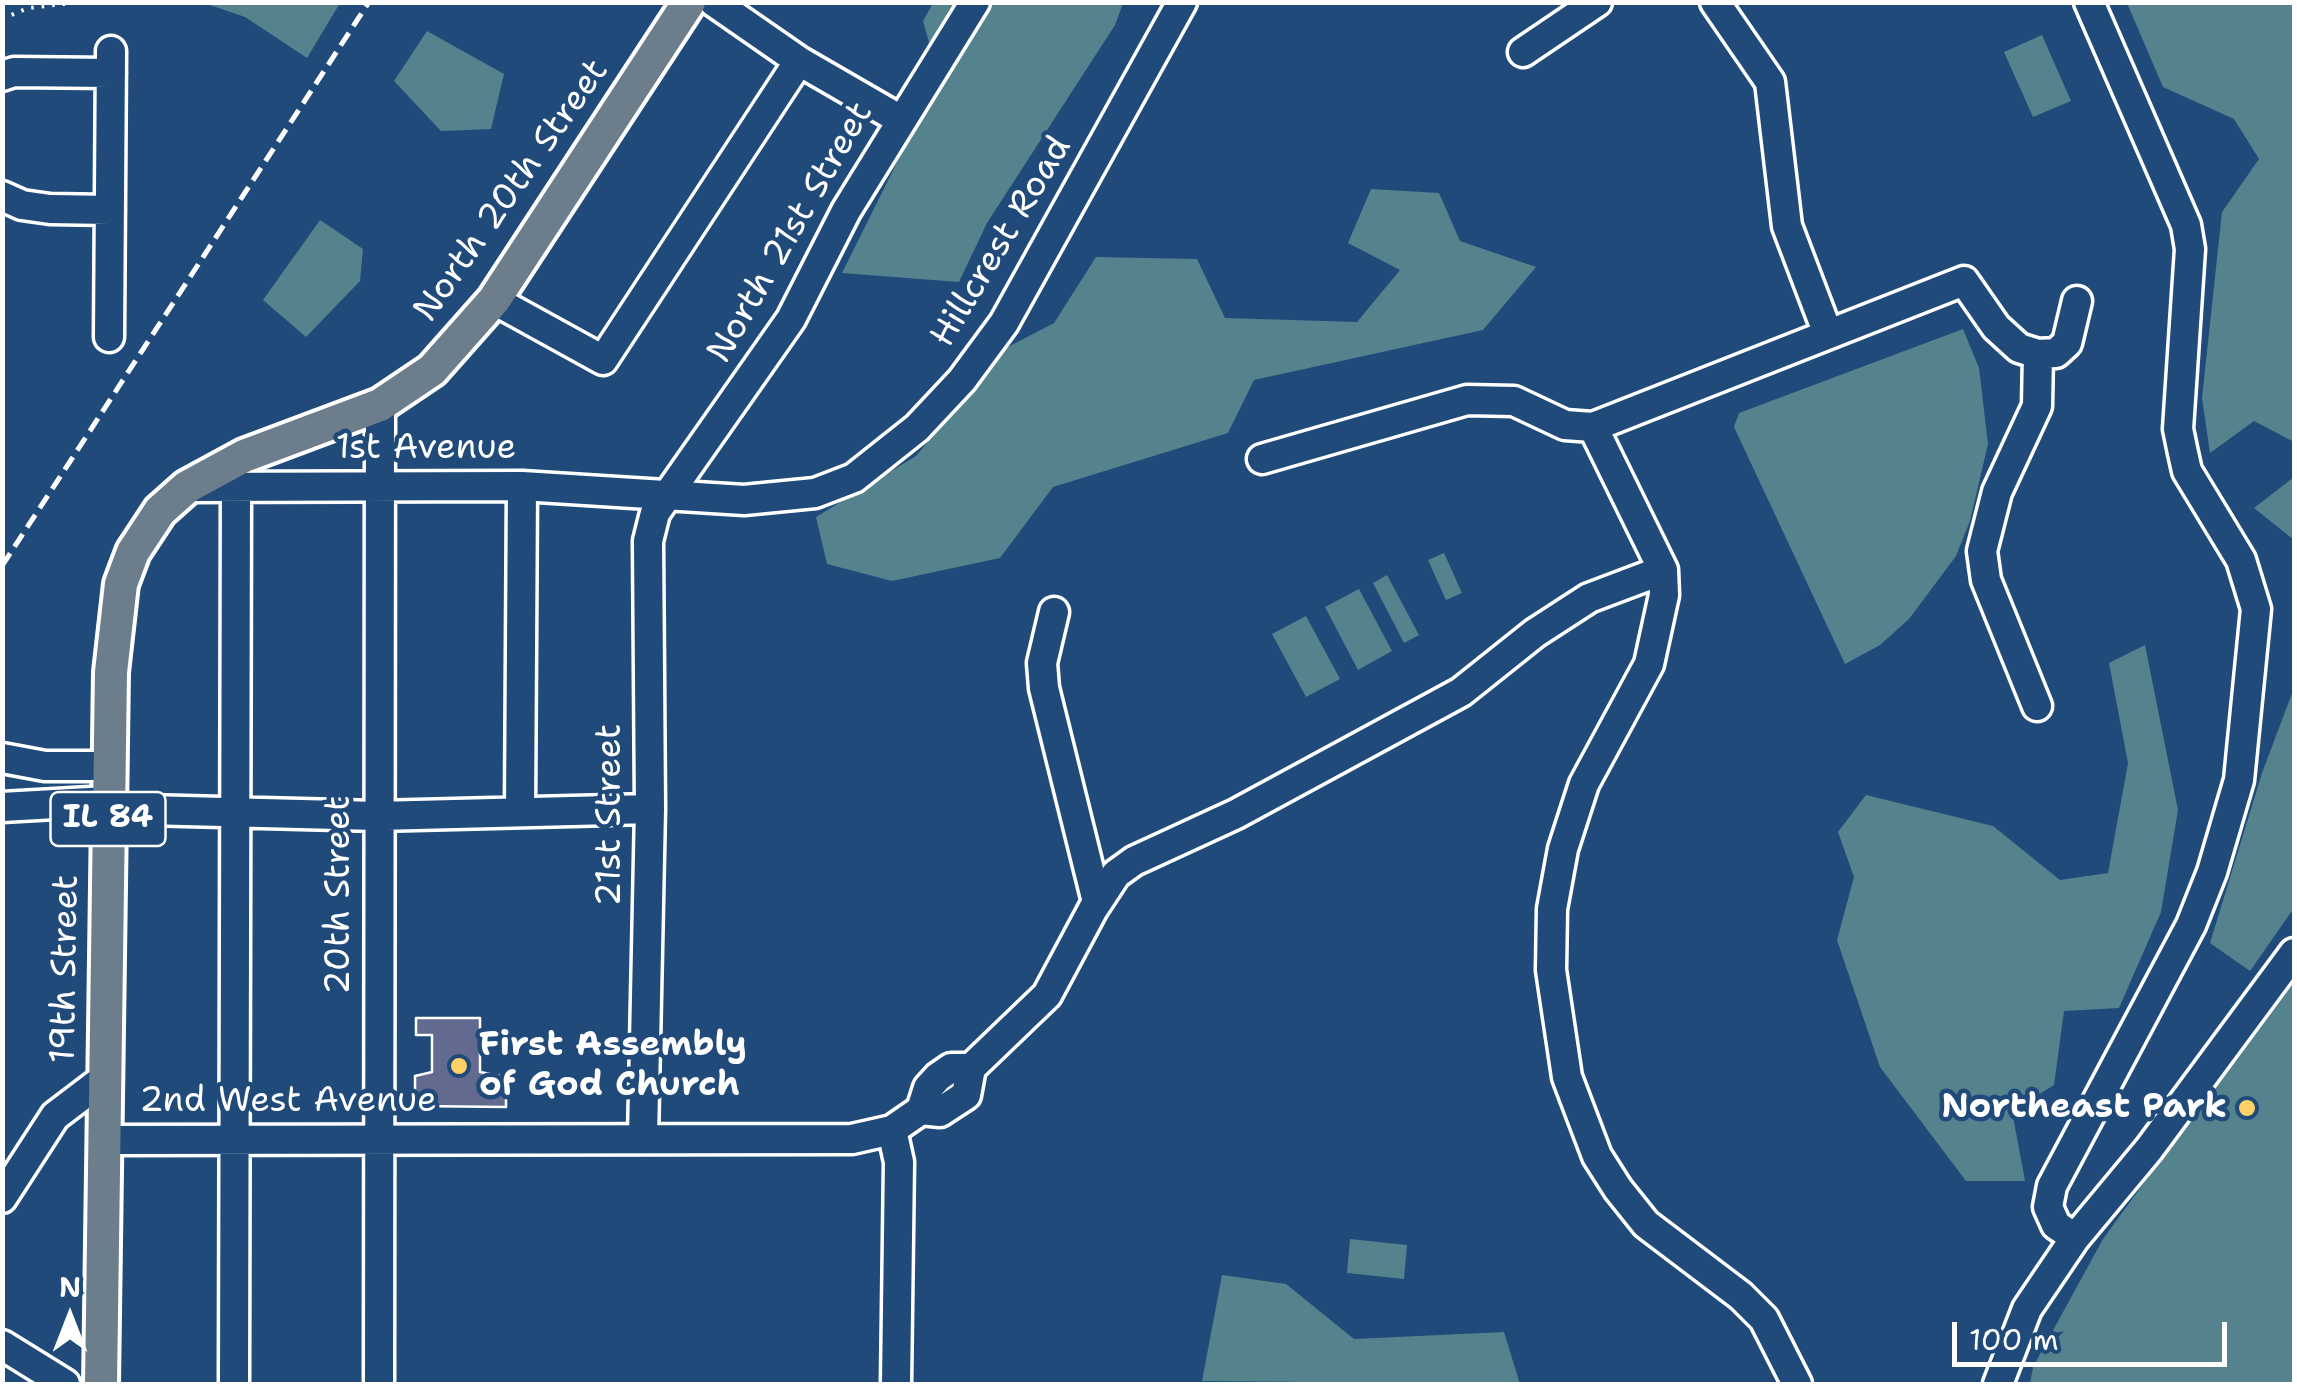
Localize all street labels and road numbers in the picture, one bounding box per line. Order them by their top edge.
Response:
street label: North 20th Street [406,52,618,330]
street label: North 21st Street [699,95,883,371]
street label: Hillcrest Road [923,129,1081,355]
street label: 1st Avenue [336,428,516,470]
street label: 21st Street [590,724,632,906]
road number: IL 84 [51,792,166,846]
street label: 20th Street [319,795,361,995]
street label: 19th Street [43,874,89,1064]
street label: 2nd West Avenue [139,1081,437,1123]

